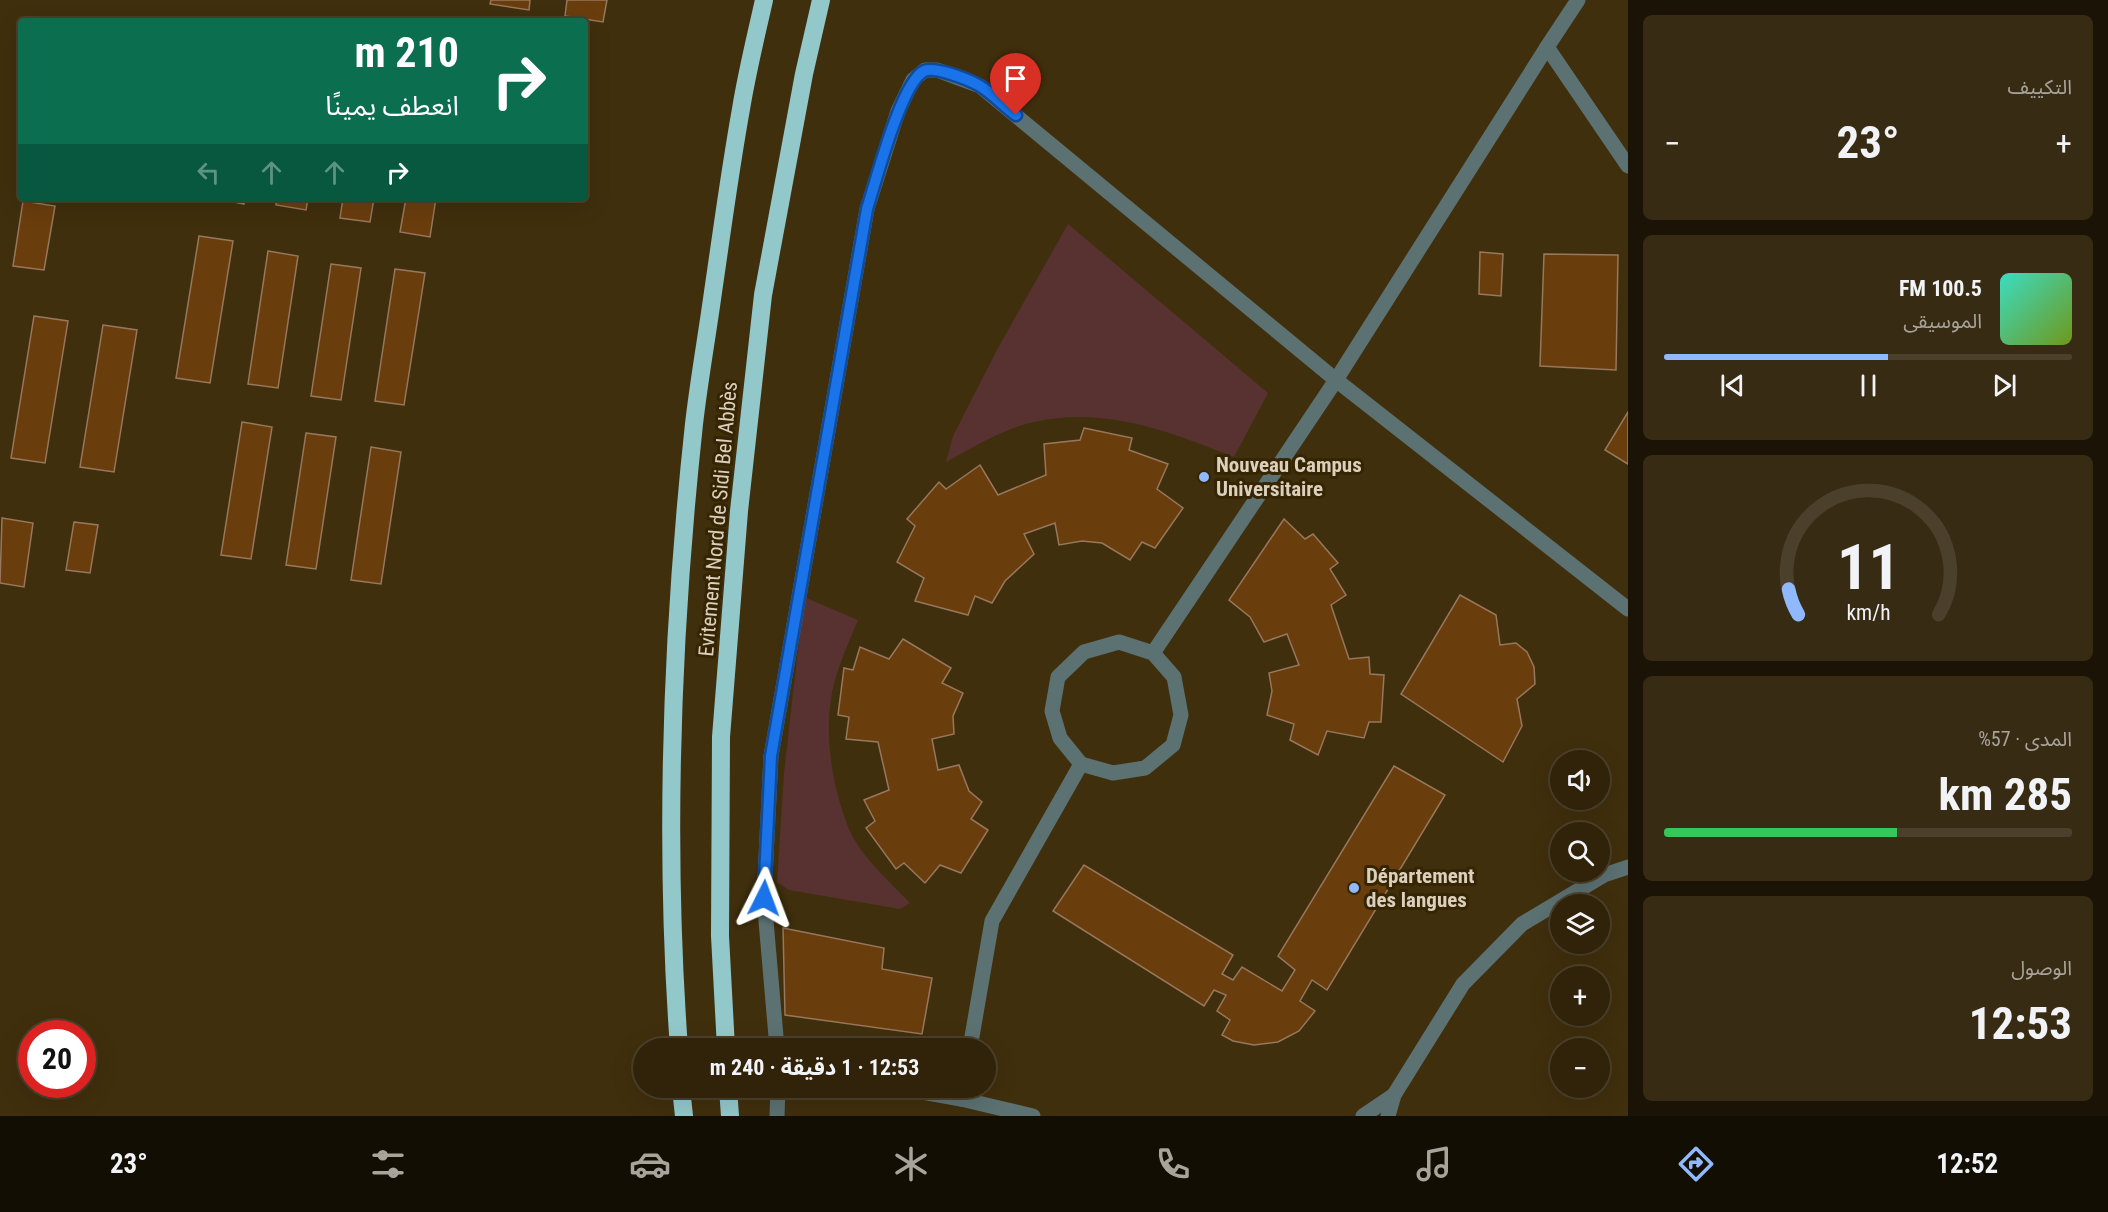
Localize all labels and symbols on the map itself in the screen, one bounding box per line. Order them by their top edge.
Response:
pin [990,53,1041,115]
street label: Evitement Nord de Sidi Bel Abbès [694,381,742,657]
place label: Nouveau Campus Universitaire [1216,453,1362,501]
marker: Nouveau Campus Universitaire [1197,470,1211,484]
place label: Département des langues [1366,864,1475,912]
position arrow [732,866,796,930]
marker: Département des langues [1347,881,1361,895]
speed limit sign: 20 [18,1020,96,1098]

